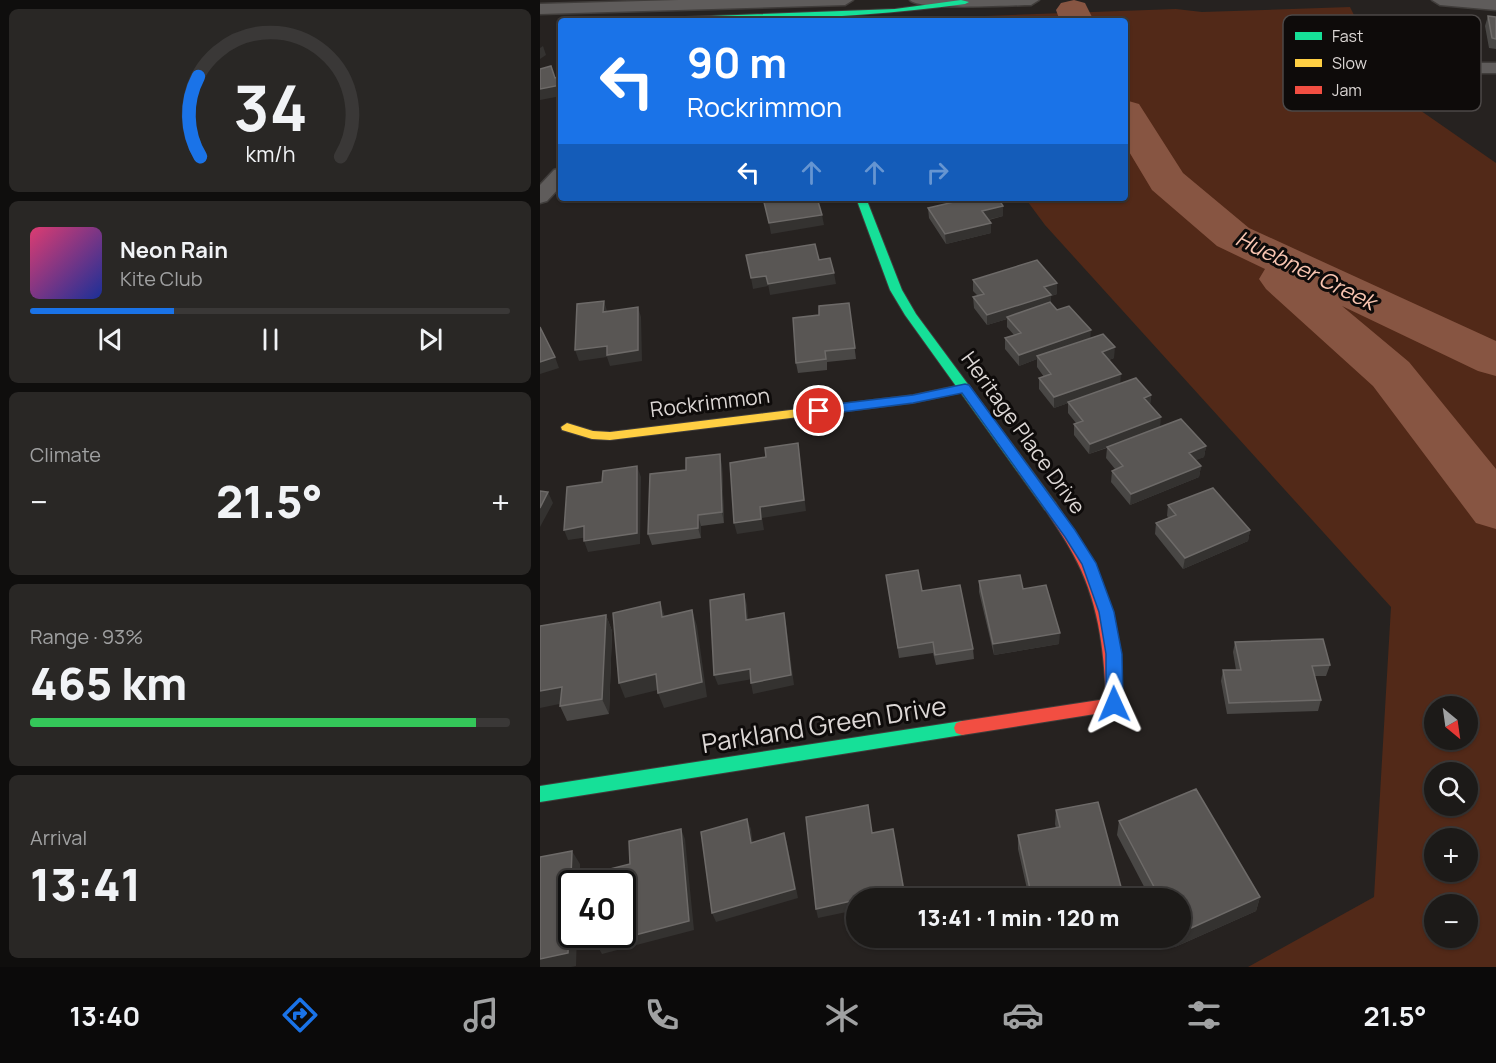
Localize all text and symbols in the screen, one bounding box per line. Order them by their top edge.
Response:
legend [1283,15,1481,111]
text: Fast [1332,25,1363,47]
text: 90 m [687,33,787,91]
icon: left [588,42,666,120]
text: Slow [1332,52,1367,74]
text: 34 [233,64,307,150]
text: Jam [1332,79,1362,101]
text: Rockrimmon [687,88,842,125]
text: km/h [245,140,295,169]
icon: left [732,156,765,189]
icon: ahead [795,156,828,189]
icon: ahead [858,156,891,189]
icon: right [921,156,954,189]
water label: Huebner Creek [1231,223,1384,318]
text: Neon Rain [120,235,228,265]
text: Kite Club [120,265,203,292]
icon: previous [94,323,127,356]
icon: pause [254,323,287,356]
icon: next [414,323,447,356]
street label: Heritage Place Drive [955,346,1092,519]
street label: Rockrimmon [648,381,771,423]
pin [793,385,844,436]
icon: arrive [802,394,835,427]
text: Climate [30,441,101,468]
text: 21.5° [216,470,323,532]
text: − [30,479,48,524]
text: + [491,479,510,524]
text: Range · 93% [30,623,143,650]
text: 465 km [30,652,187,714]
position arrow [1082,672,1146,736]
street label: Parkland Green Drive [699,687,949,761]
north arrow [1424,696,1478,750]
map controls [1424,696,1478,948]
button: search [1424,762,1478,816]
text: Arrival [30,824,87,851]
button: + [1424,828,1478,882]
text: 13:41 [30,853,141,915]
speed limit sign: 40 [558,870,636,948]
button: − [1424,894,1478,948]
text: 13:41 · 1 min · 120 m [918,903,1119,933]
icon: directions [279,994,321,1036]
icon: music [460,994,502,1036]
icon: phone [641,994,683,1036]
icon: climate [821,994,863,1036]
icon: car [1002,994,1044,1036]
icon: filters [1183,994,1225,1036]
text: 13:40 [69,997,140,1034]
text: 21.5° [1364,997,1427,1034]

